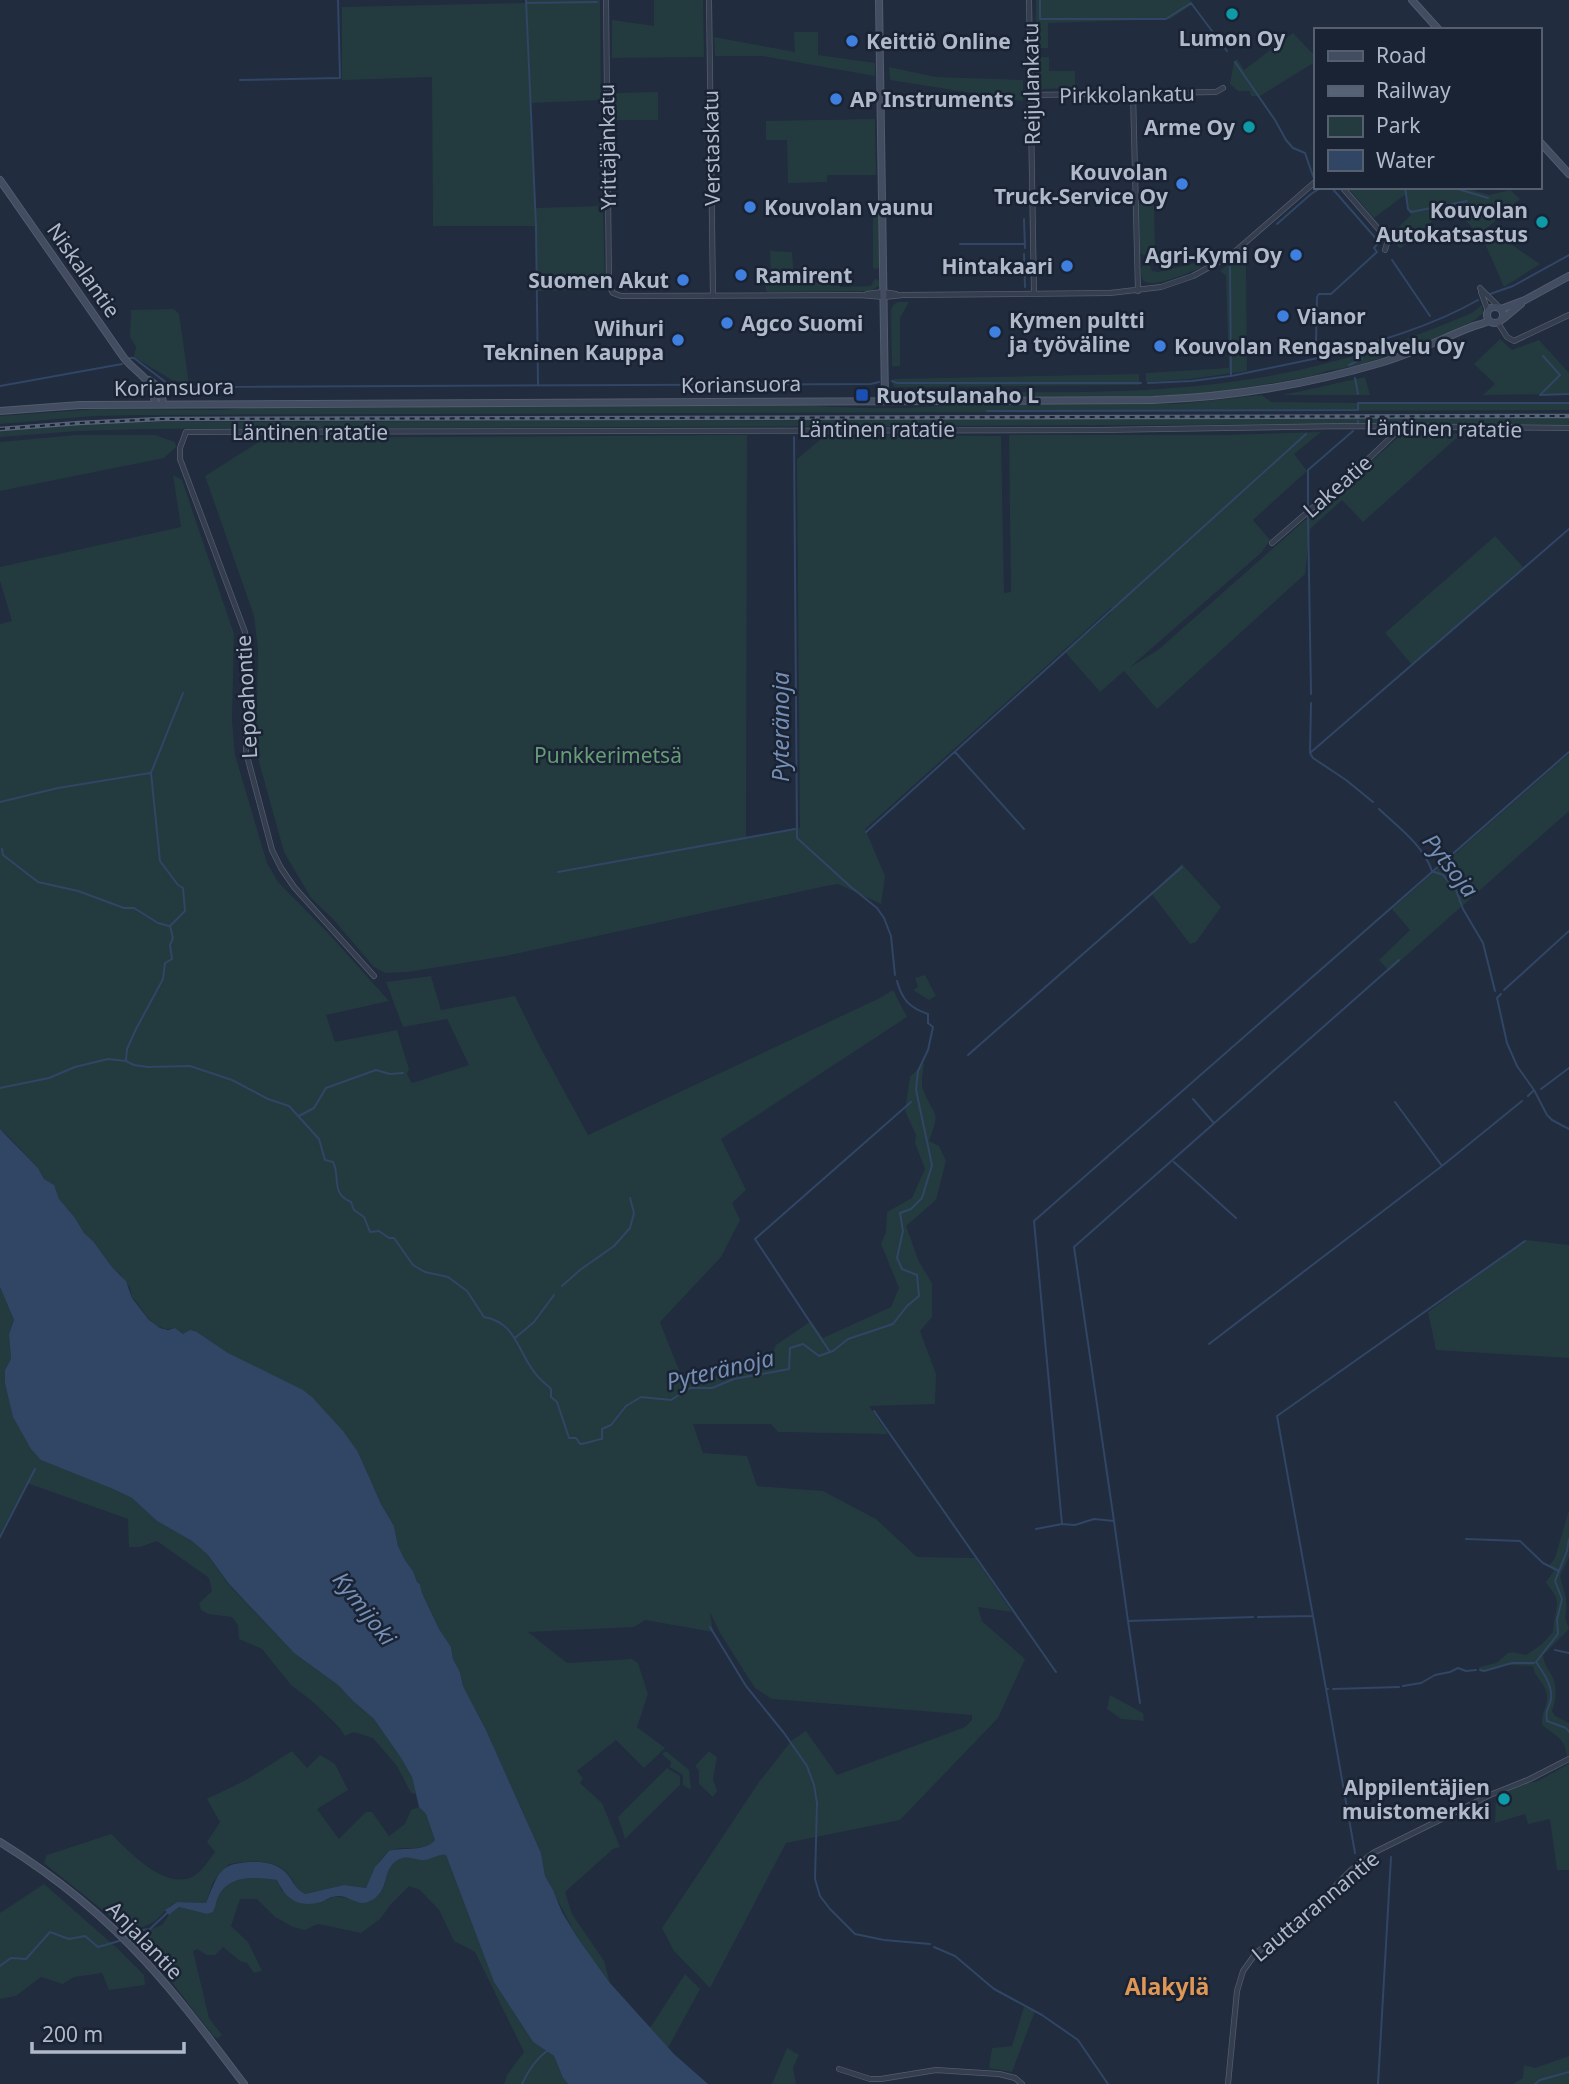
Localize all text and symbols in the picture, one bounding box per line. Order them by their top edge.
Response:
marker: Lumon Oy [1224,6,1240,22]
street label: Reijulankatu [1016,23,1046,145]
place label: Lumon Oy [1179,24,1285,52]
place label: Keittiö Online [866,27,1011,55]
legend [1314,28,1541,189]
marker: Keittiö Online [844,33,860,49]
text: Road [1376,41,1426,69]
text: Railway [1376,76,1451,104]
street label: Pirkkolankatu [1059,79,1195,109]
street label: Yrittäjänkatu [592,84,622,210]
place label: AP Instruments [850,85,1014,113]
street label: Verstaskatu [696,90,726,206]
marker: AP Instruments [828,91,844,107]
text: Park [1376,111,1421,139]
place label: Arme Oy [1144,113,1235,141]
marker: Arme Oy [1241,119,1257,135]
text: Water [1376,146,1435,174]
place label: Kouvolan Truck-Service Oy [994,158,1168,210]
marker: Kouvolan Truck-Service Oy [1174,176,1190,192]
place label: Kouvolan vaunu [764,193,933,221]
place label: Kouvolan Autokatsastus [1376,196,1528,248]
marker: Kouvolan vaunu [742,199,758,215]
marker: Kouvolan Autokatsastus [1534,214,1550,230]
street label: Niskalantie [41,217,127,323]
place label: Agri-Kymi Oy [1145,241,1282,269]
marker: Agri-Kymi Oy [1288,247,1304,263]
place label: Hintakaari [941,252,1053,280]
marker: Hintakaari [1059,258,1075,274]
place label: Ramirent [755,261,852,289]
place label: Suomen Akut [528,266,669,294]
marker: Ramirent [733,267,749,283]
marker: Suomen Akut [675,272,691,288]
place label: Vianor [1297,302,1366,330]
place label: Kymen pultti ja työväline [1007,306,1145,358]
marker: Vianor [1275,308,1291,324]
place label: Agco Suomi [741,309,863,337]
place label: Wihuri Tekninen Kauppa [483,314,664,366]
marker: Agco Suomi [719,315,735,331]
marker: Kymen pultti ja työväline [987,324,1003,340]
marker: Wihuri Tekninen Kauppa [670,332,686,348]
place label: Kouvolan Rengaspalvelu Oy [1174,332,1465,360]
marker: Kouvolan Rengaspalvelu Oy [1152,338,1168,354]
street label: Koriansuora [681,369,801,399]
street label: Koriansuora [114,372,234,402]
place label: Ruotsulanaho L [876,381,1039,409]
marker: Ruotsulanaho L [854,387,870,403]
street label: Läntinen ratatie [1366,413,1522,443]
street label: Läntinen ratatie [799,415,955,443]
street label: Läntinen ratatie [232,418,388,446]
street label: Lakeatie [1297,448,1377,524]
street label: Lepoahontie [229,634,263,760]
water label: Pyteränoja [764,672,796,782]
park label: Punkkerimetsä [534,741,682,769]
water label: Pytsoja [1416,826,1486,904]
water label: Pyteränoja [663,1341,777,1397]
water label: Kymijoki [326,1564,405,1653]
place label: Alppilentäjien muistomerkki [1342,1773,1490,1825]
marker: Alppilentäjien muistomerkki [1496,1791,1512,1807]
street label: Lauttarannantie [1245,1844,1385,1968]
street label: Anjalantie [101,1895,189,1985]
district label: Alakylä [1125,1970,1209,2002]
scale bar [32,2010,184,2054]
text: 200 m [42,2020,103,2048]

